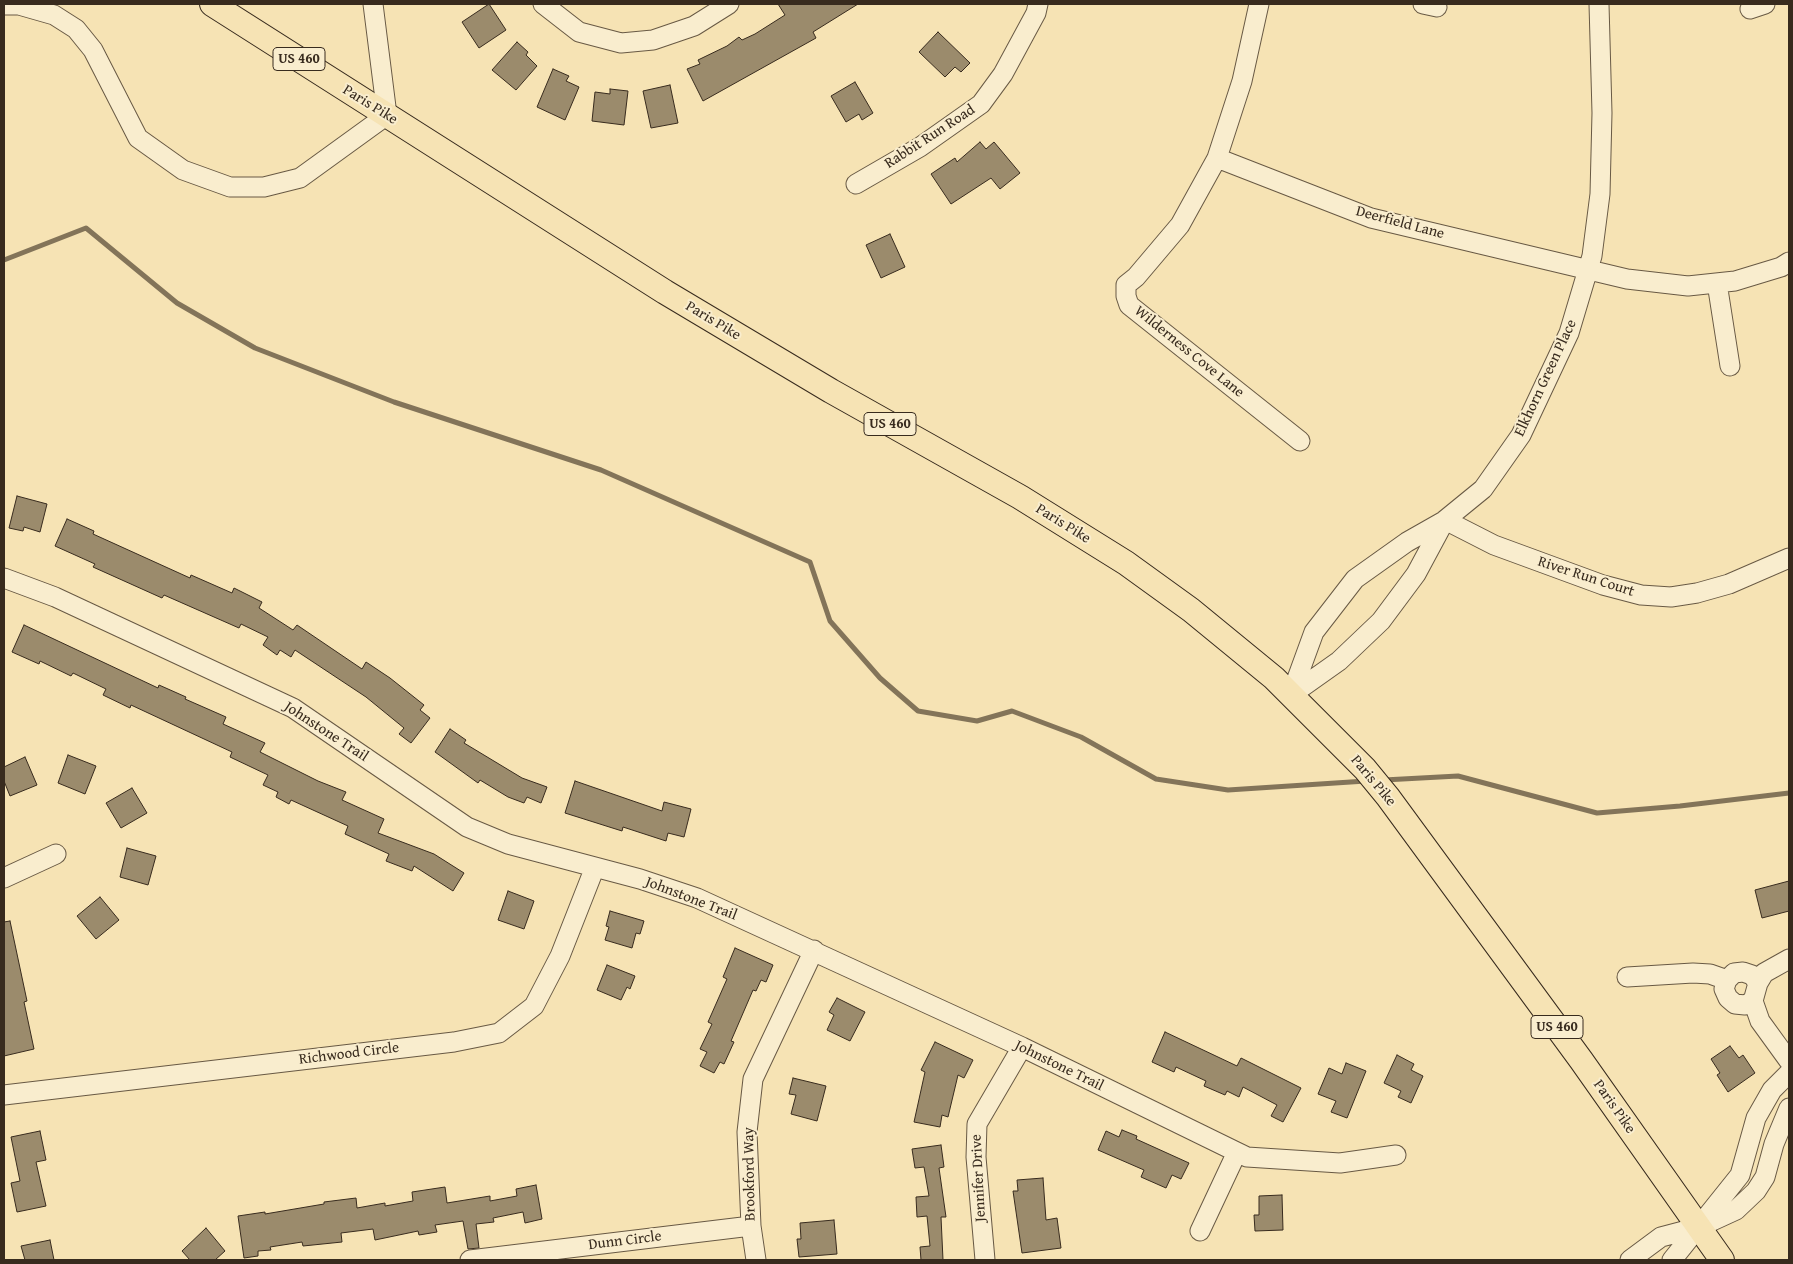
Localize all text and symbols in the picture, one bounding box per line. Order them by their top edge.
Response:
road number: US 460 [273,48,325,70]
street label: Paris Pike [339,81,401,129]
street label: Rabbit Run Road [882,101,978,173]
street label: Deerfield Lane [1354,203,1446,243]
street label: Paris Pike [682,297,744,345]
street label: Wilderness Cove Lane [1131,302,1247,402]
street label: Elkhorn Green Place [1511,317,1581,439]
road number: US 460 [864,412,916,436]
street label: Paris Pike [1032,500,1094,548]
street label: River Run Court [1535,553,1637,601]
street label: Johnstone Trail [280,698,372,766]
street label: Paris Pike [1346,752,1400,810]
street label: Johnstone Trail [643,873,739,925]
road number: US 460 [1531,1016,1583,1038]
street label: Johnstone Trail [1012,1037,1106,1095]
street label: Richwood Circle [298,1039,400,1069]
street label: Paris Pike [1589,1077,1639,1137]
street label: Brookford Way [740,1127,760,1221]
street label: Jennifer Drive [968,1134,990,1222]
street label: Dunn Circle [587,1228,663,1254]

